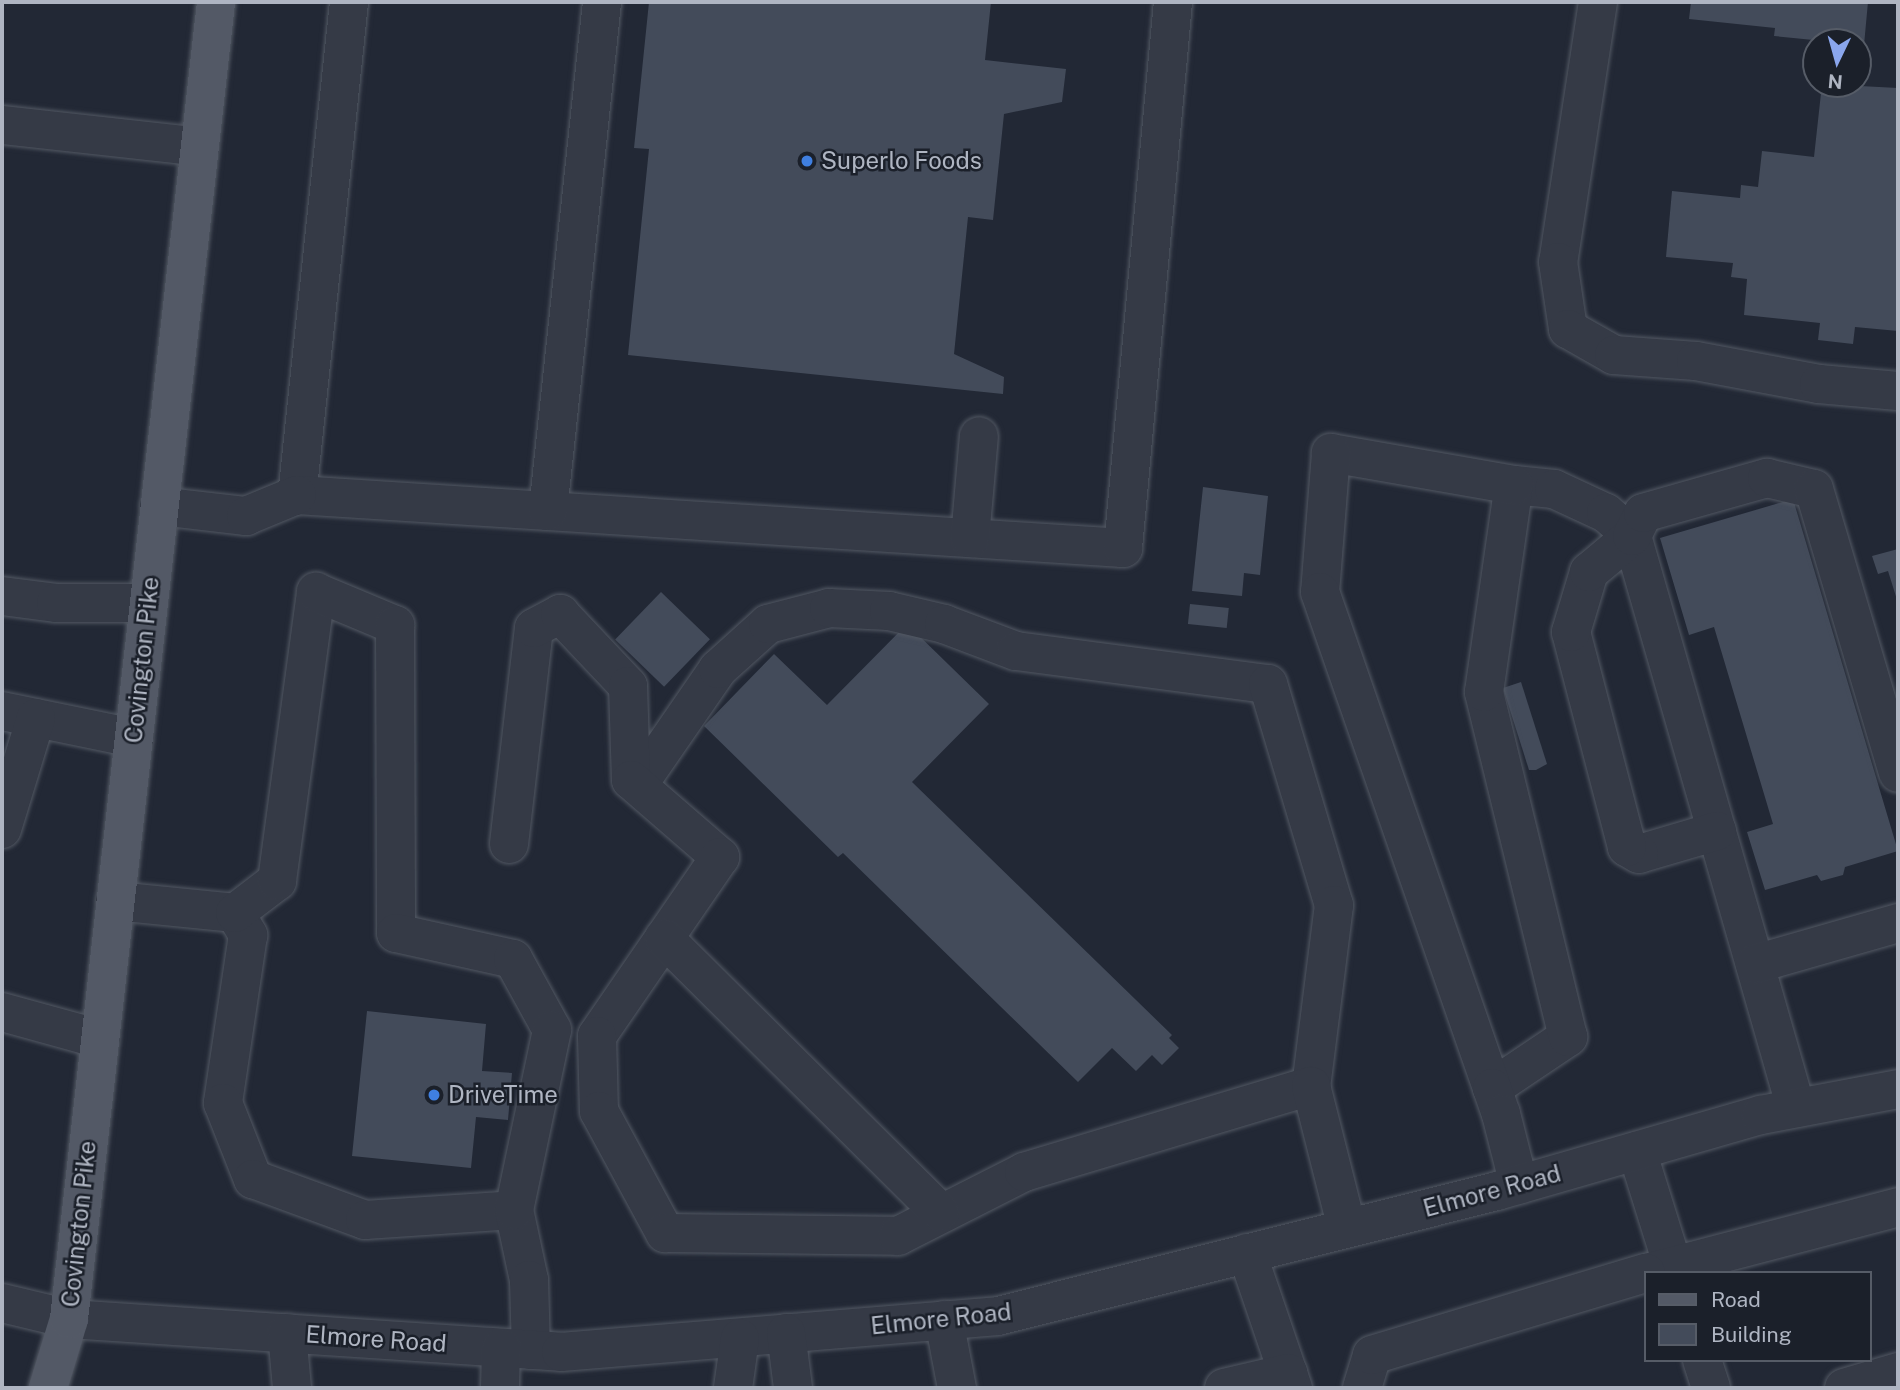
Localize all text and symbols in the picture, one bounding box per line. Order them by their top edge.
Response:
north arrow [1802,28,1872,98]
text: N [1827,70,1844,94]
place label: Superlo Foods [821,147,982,175]
marker: Superlo Foods [799,153,815,169]
street label: Covington Pike [119,575,165,745]
place label: DriveTime [448,1081,558,1109]
marker: DriveTime [426,1087,442,1103]
street label: Covington Pike [56,1139,102,1309]
street label: Elmore Road [1420,1159,1564,1223]
legend [1644,1271,1872,1362]
text: Road [1711,1287,1761,1312]
street label: Elmore Road [869,1297,1013,1341]
street label: Elmore Road [304,1320,448,1358]
text: Building [1711,1322,1792,1347]

